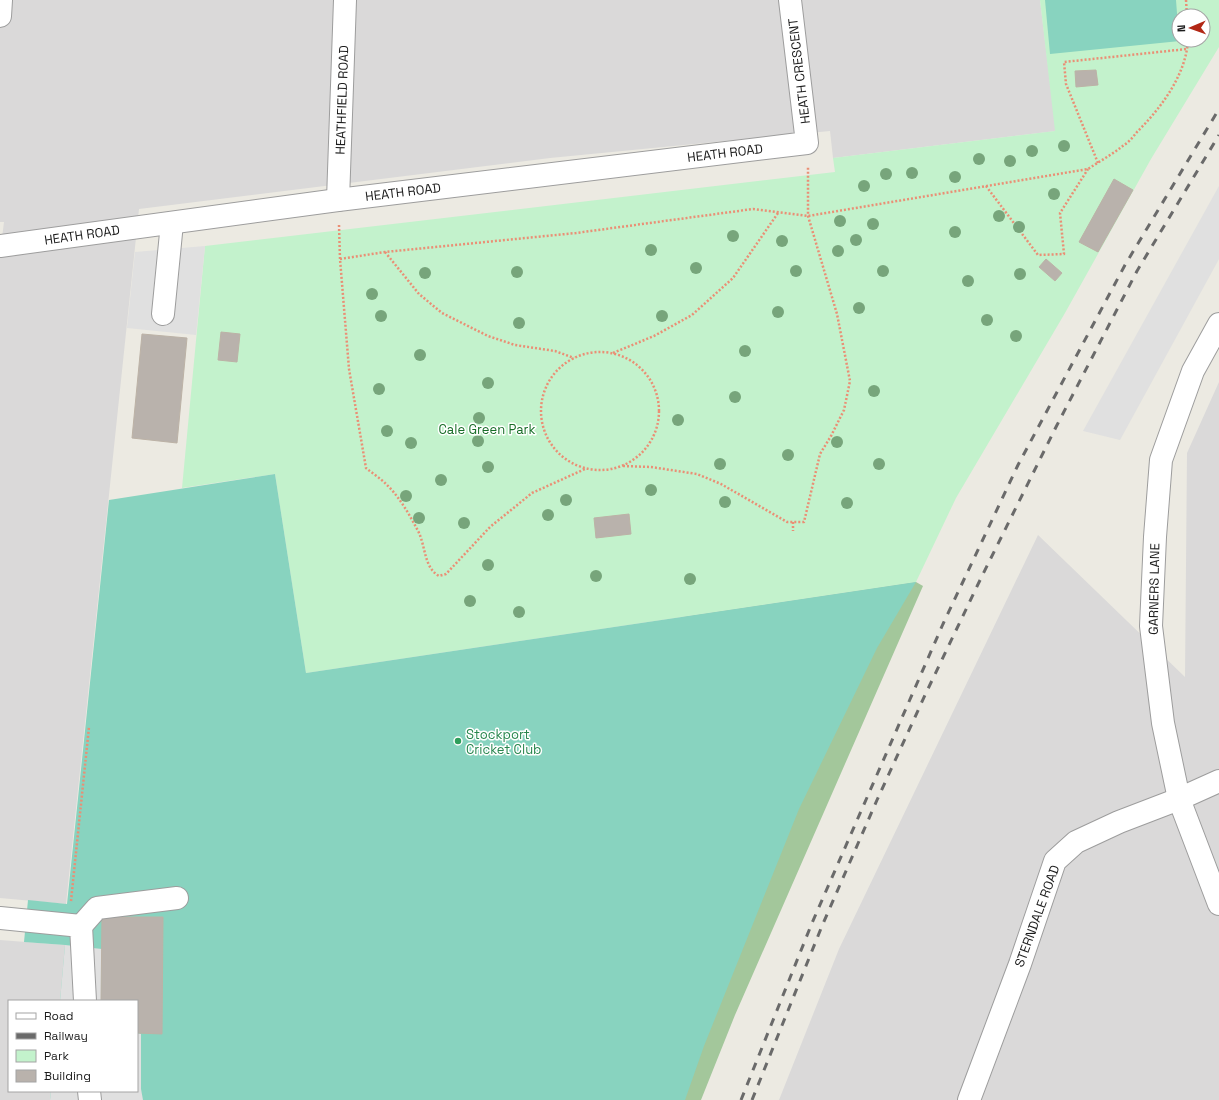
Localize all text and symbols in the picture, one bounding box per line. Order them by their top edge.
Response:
north arrow [1171,8,1211,48]
street label: HEATH CRESCENT [784,17,814,125]
text: N [1174,24,1188,32]
street label: HEATHFIELD ROAD [332,45,352,155]
street label: HEATH ROAD [686,140,764,166]
street label: HEATH ROAD [364,179,442,205]
street label: HEATH ROAD [43,221,121,249]
park label: Cale Green Park [438,421,536,438]
street label: GARNERS LANE [1145,543,1163,635]
place label: Stockport Cricket Club [466,726,541,758]
marker: Stockport Cricket Club [453,736,463,746]
street label: STERNDALE ROAD [1011,863,1063,969]
legend [8,1000,138,1092]
text: Road [44,1008,73,1024]
text: Railway [44,1028,88,1044]
text: Park [44,1048,69,1064]
text: Building [44,1068,91,1084]

